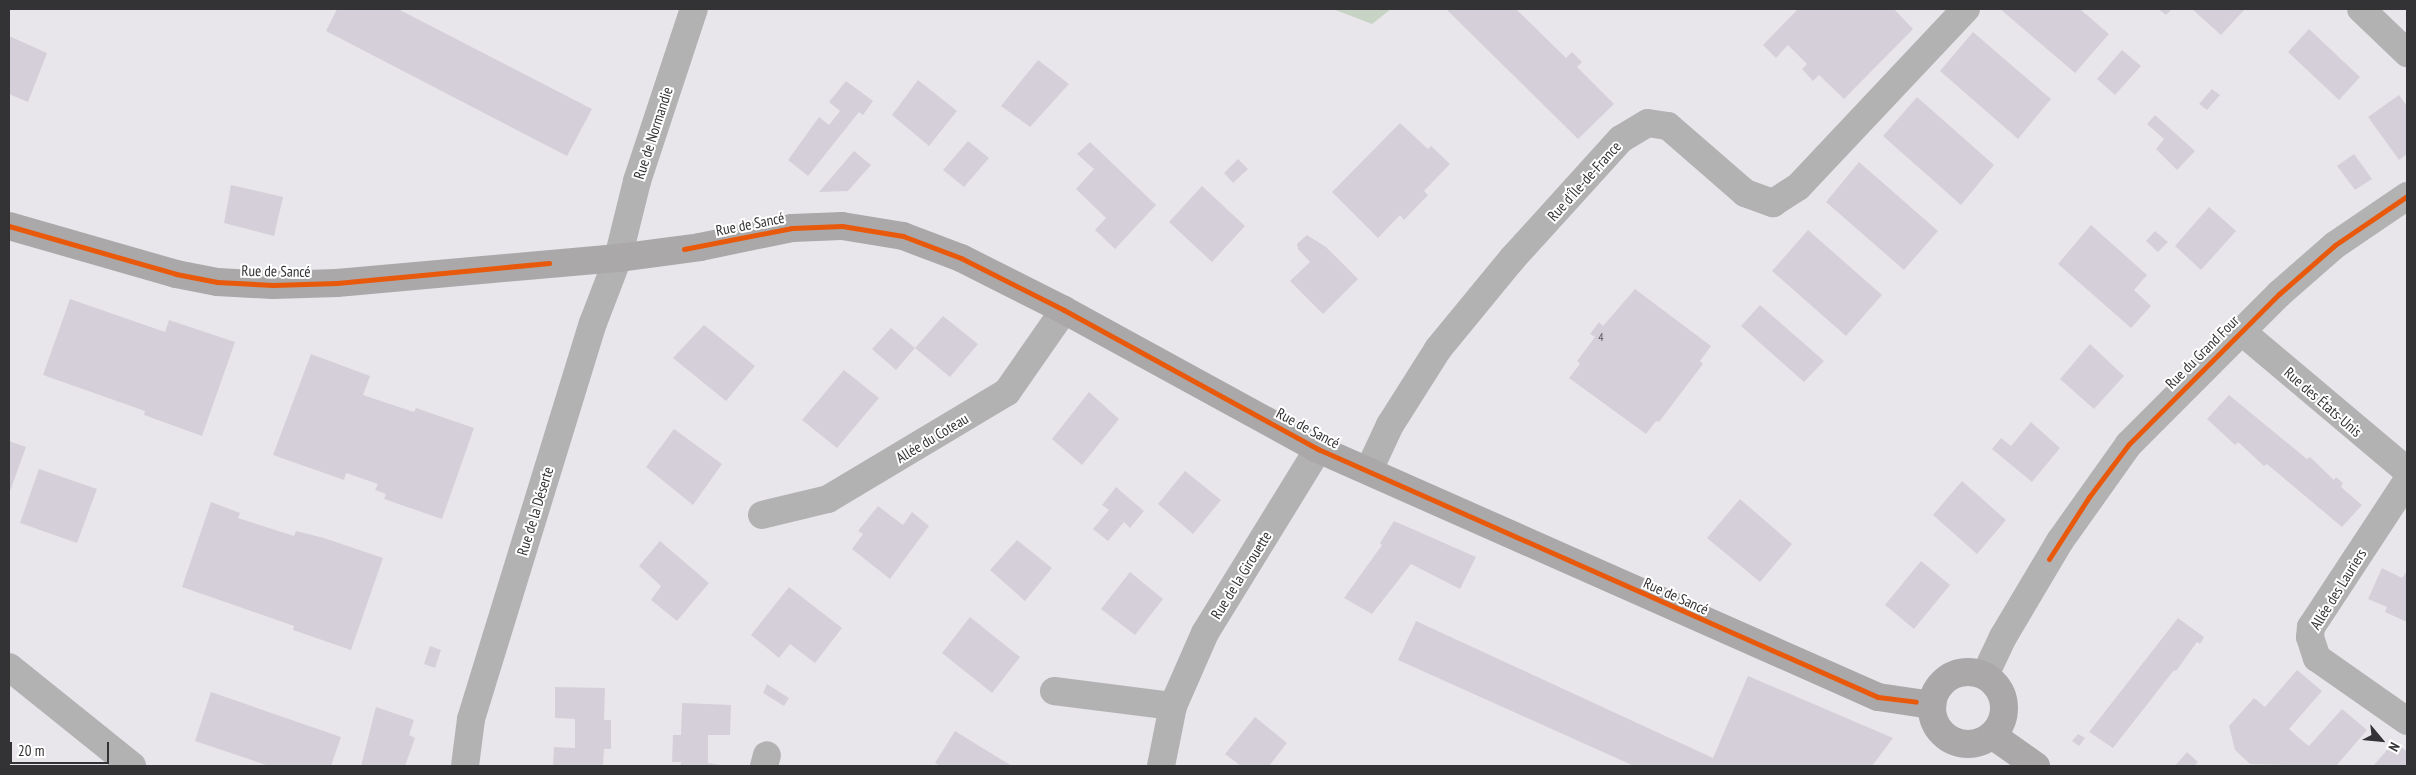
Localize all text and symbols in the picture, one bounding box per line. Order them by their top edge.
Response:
street label: Rue de Normandie [630,85,676,181]
street label: Rue d'Île-de-France [1543,137,1625,225]
street label: Rue de Sancé [714,209,786,239]
street label: Rue de Sancé [241,261,311,281]
street label: Rue du Grand Four [2162,312,2242,392]
house number: 4 [1598,330,1604,344]
street label: Rue des États-Unis [2281,363,2365,441]
street label: Rue de Sancé [1273,404,1343,452]
street label: Allée du Coteau [892,409,972,467]
street label: Rue de la Déserte [513,465,557,557]
street label: Rue de la Girouette [1207,528,1275,622]
street label: Allée des Lauriers [2306,545,2370,633]
street label: Rue de Sancé [1641,574,1711,618]
north arrow [2356,715,2406,765]
scale bar [12,732,111,764]
text: N [2385,739,2404,755]
text: 20 m [18,741,44,760]

